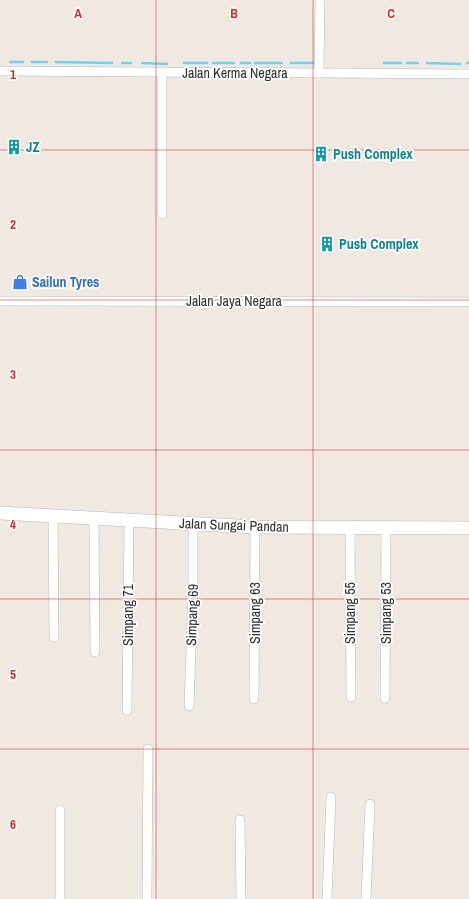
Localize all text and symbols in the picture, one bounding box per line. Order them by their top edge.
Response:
text: A [74,5,82,22]
text: B [230,5,238,22]
text: C [387,5,395,22]
street label: Jalan Kerma Negara [182,64,288,82]
text: 1 [10,66,16,83]
building icon: JZ [5,138,23,156]
place label: JZ [26,138,39,156]
building icon: Push Complex [312,145,330,163]
place label: Push Complex [333,145,413,163]
text: 2 [10,216,16,233]
building icon: Pusb Complex [318,235,336,253]
place label: Pusb Complex [339,235,419,253]
shop icon: Sailun Tyres [11,273,29,291]
place label: Sailun Tyres [32,273,99,291]
street label: Jalan Jaya Negara [186,292,282,310]
text: 3 [10,366,16,383]
street label: Jalan Sungai Pandan [179,514,289,536]
text: 4 [10,516,16,533]
street label: Simpang 63 [246,582,264,644]
street label: Simpang 55 [341,582,359,644]
street label: Simpang 53 [377,582,395,644]
street label: Simpang 71 [119,583,137,646]
street label: Simpang 69 [182,584,202,646]
text: 5 [10,666,16,683]
text: 6 [10,816,16,833]

